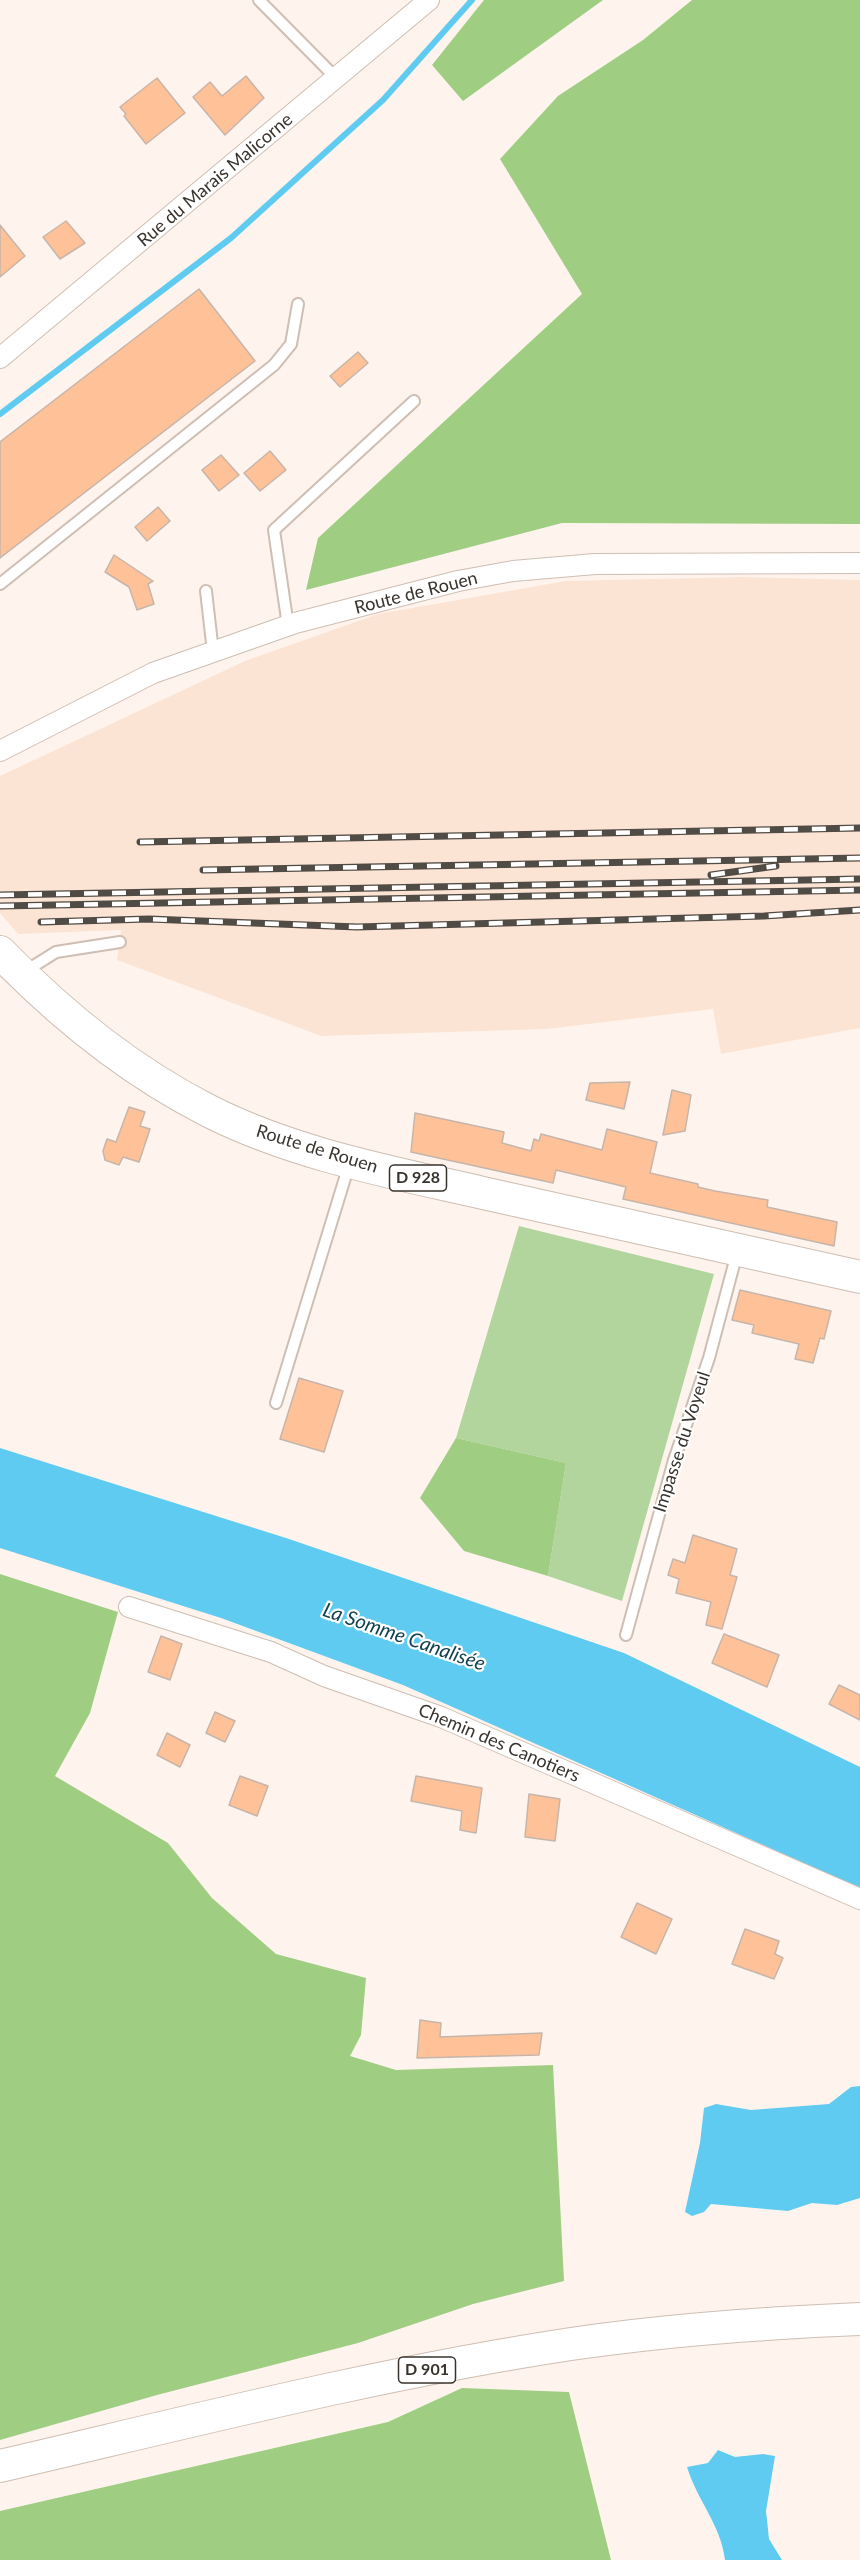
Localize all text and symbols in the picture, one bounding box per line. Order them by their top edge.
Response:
street label: Rue du Marais Malicorne [133,109,297,251]
street label: Route de Rouen [352,567,480,619]
street label: Route de Rouen [254,1120,380,1178]
road number: D 928 [390,1165,446,1191]
street label: Impasse du Voyeul [649,1369,715,1515]
water label: La Somme Canalisée [320,1598,488,1676]
street label: Chemin des Canotiers [415,1699,583,1787]
road number: D 901 [398,2357,456,2383]

